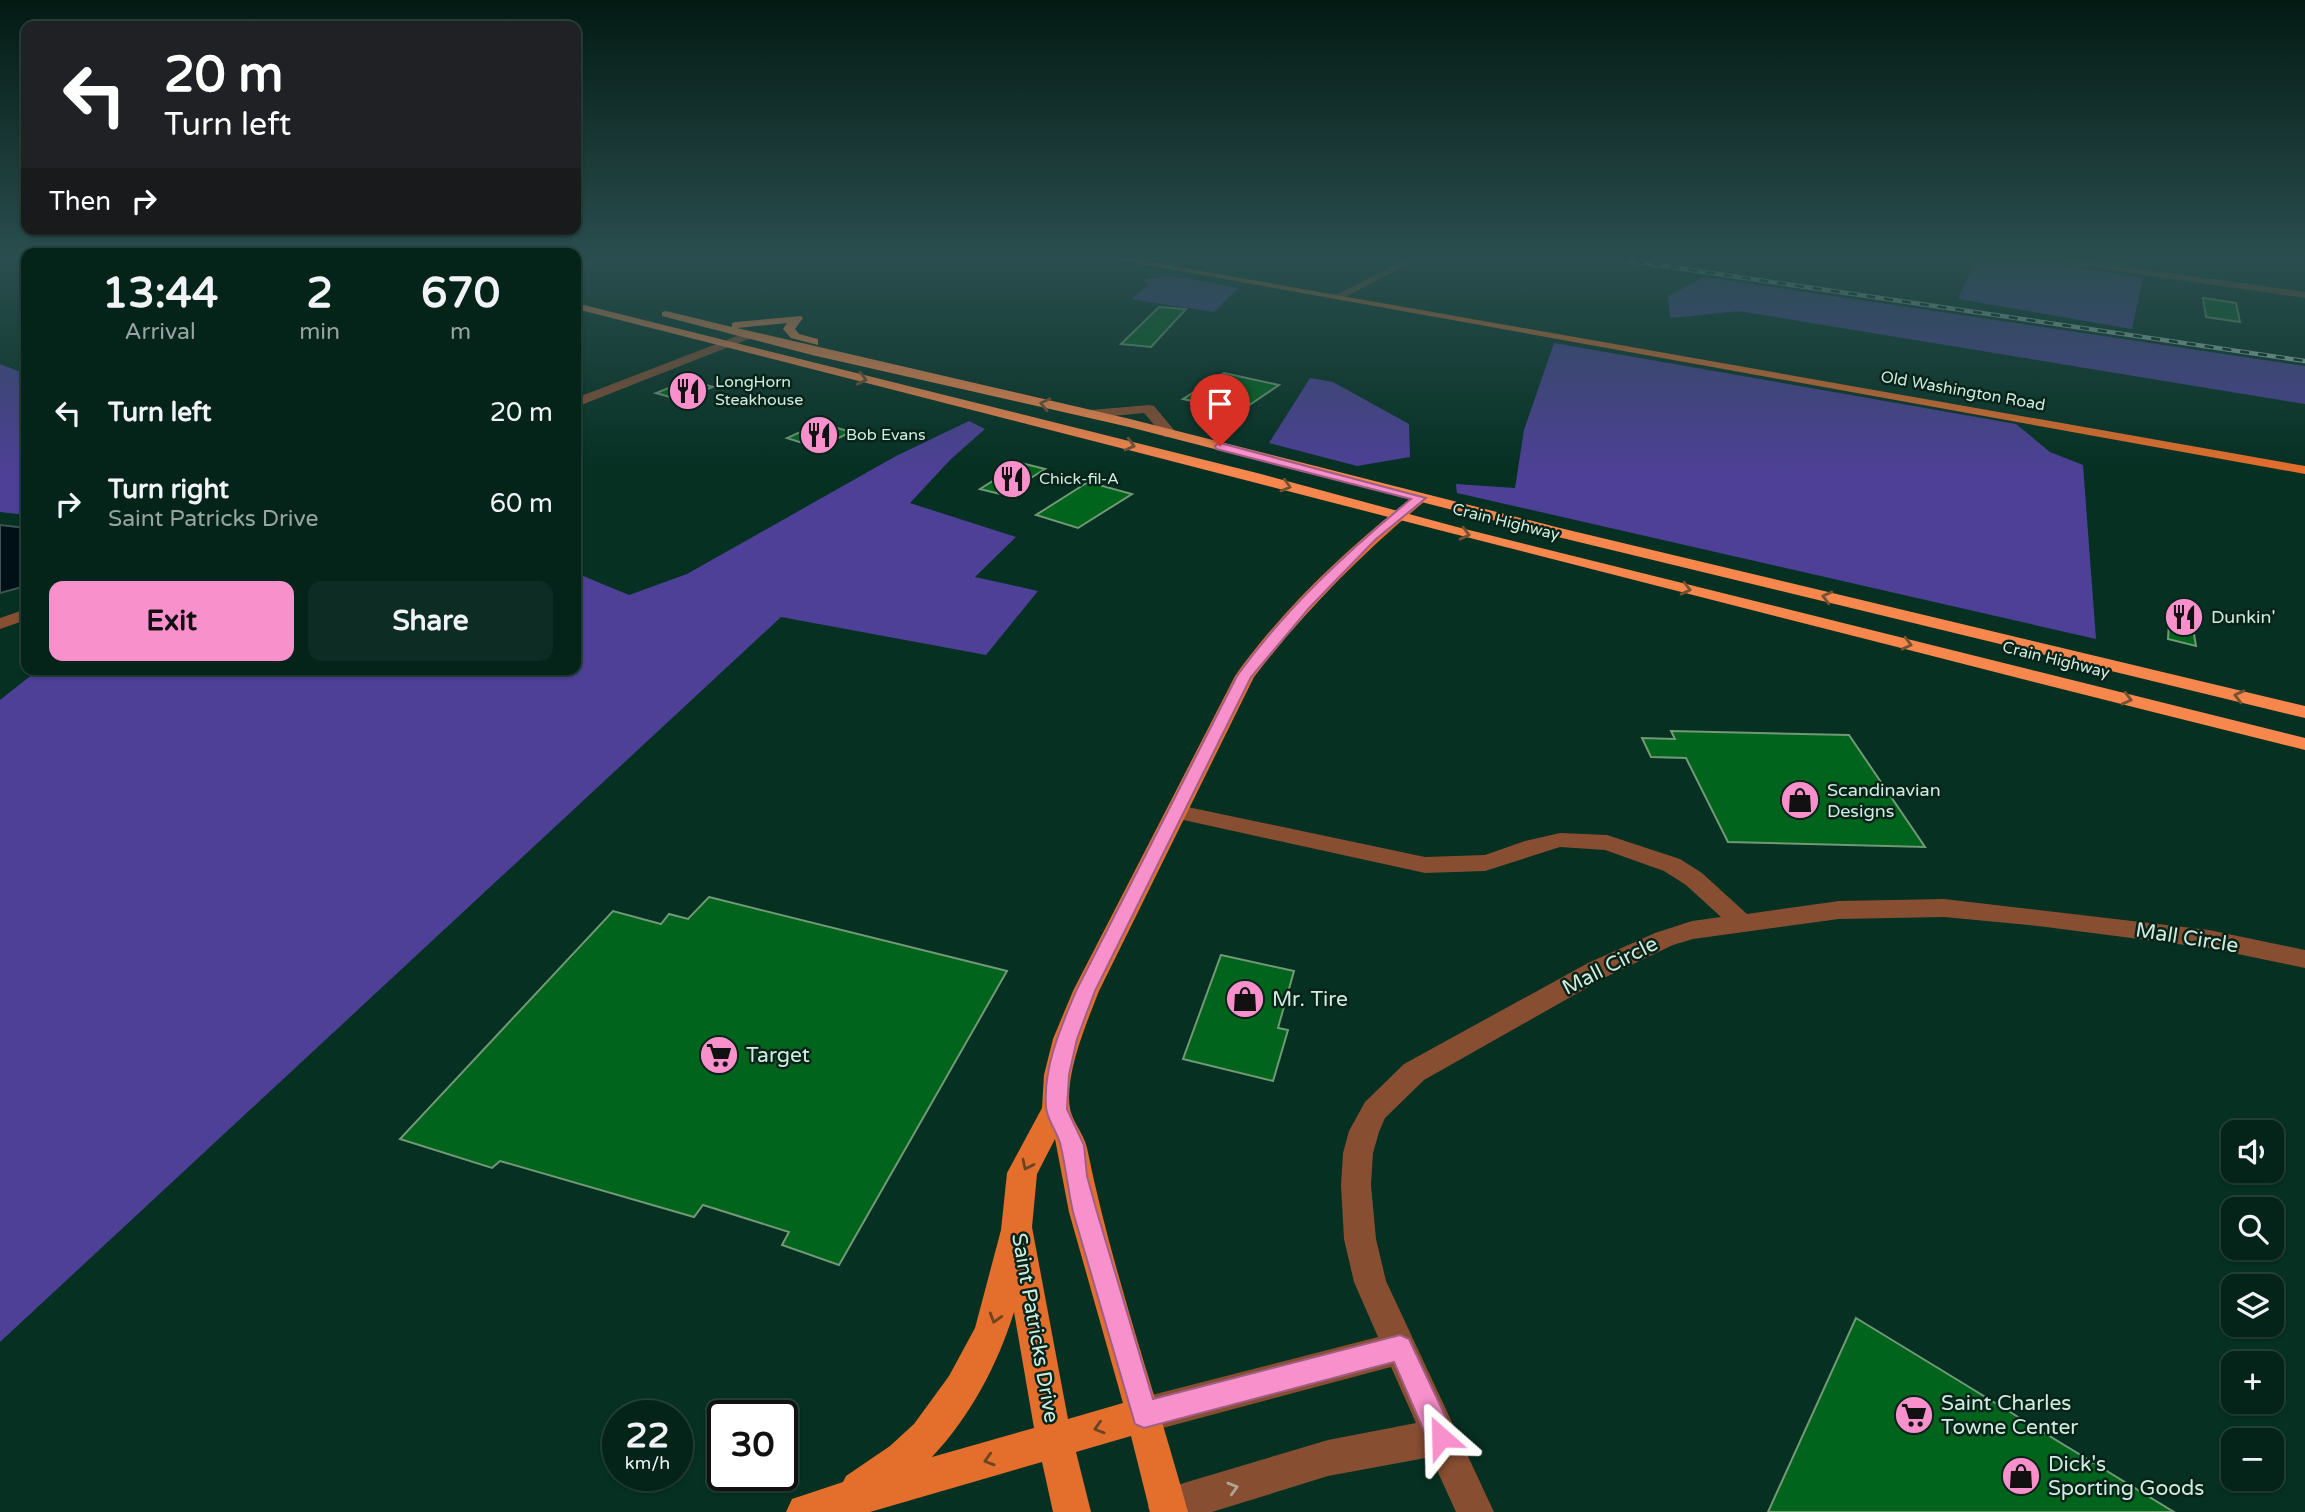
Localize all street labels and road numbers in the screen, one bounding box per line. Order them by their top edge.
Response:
street label: Old Washington Road [1879,367,2047,415]
street label: Crain Highway [1450,499,1562,545]
street label: Crain Highway [2000,637,2112,683]
street label: Mall Circle [2134,918,2240,958]
street label: Mall Circle [1558,931,1662,1001]
street label: Saint Patricks Drive [1006,1231,1064,1425]

